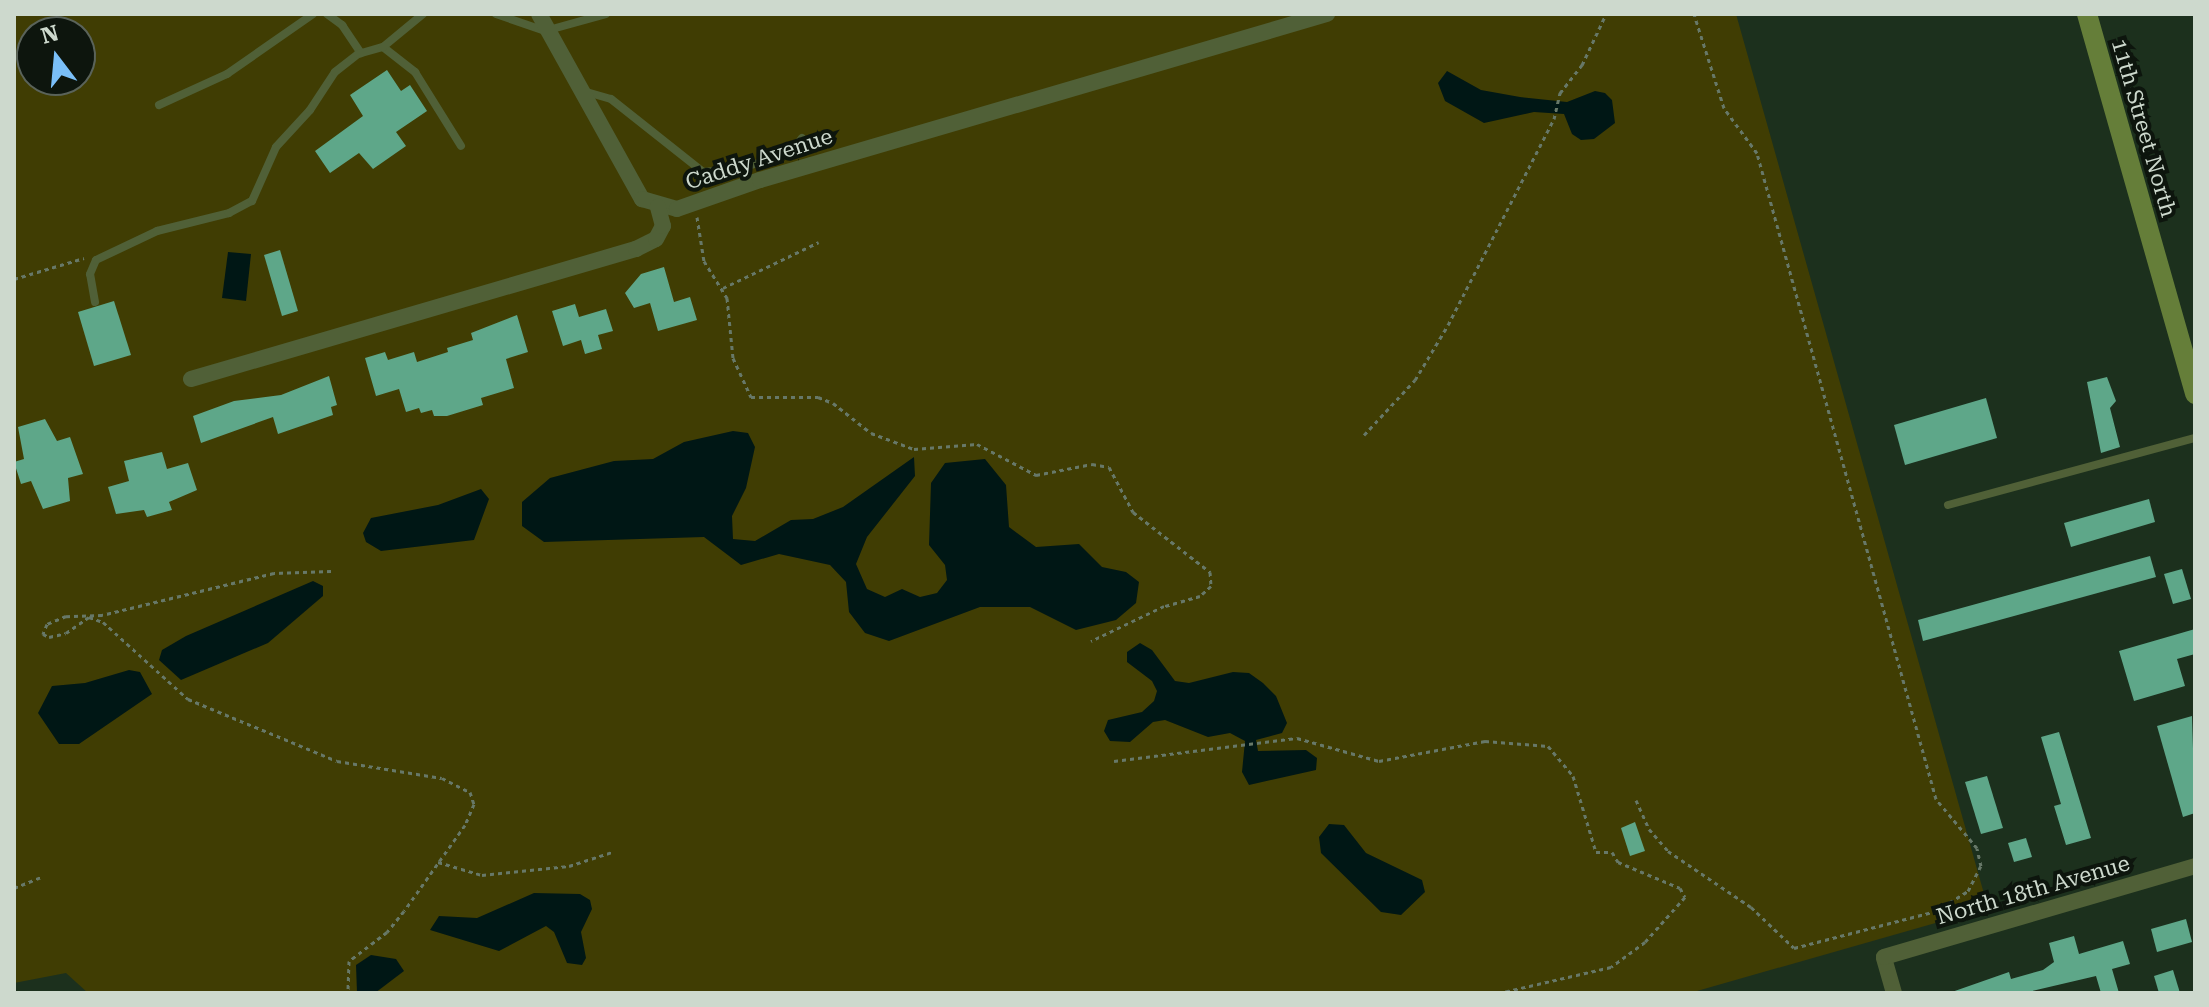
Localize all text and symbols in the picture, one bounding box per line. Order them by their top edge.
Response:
north arrow [16,16,96,96]
text: N [38,20,61,49]
street label: 11th Street North [2106,36,2182,220]
street label: Caddy Avenue [682,123,836,195]
street label: North 18th Avenue [1933,850,2133,930]

